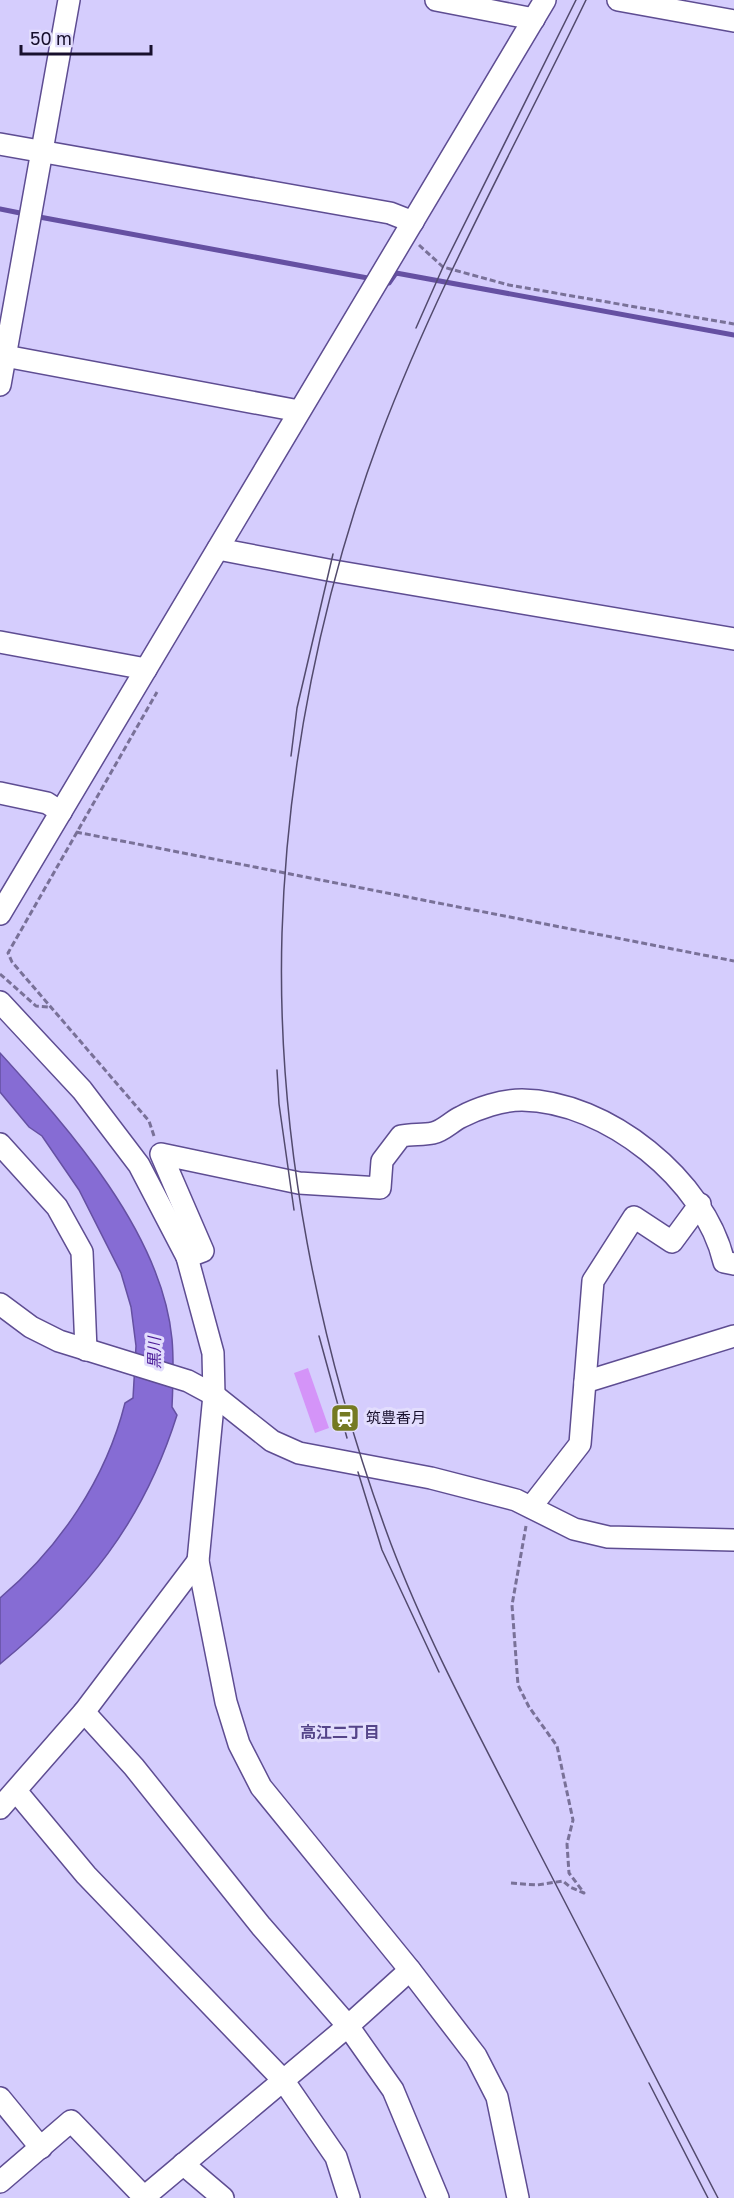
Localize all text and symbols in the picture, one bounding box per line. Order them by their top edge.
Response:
scale bar [21,18,152,56]
text: 50 m [30,27,72,49]
water label: 黒川 [144,1335,164,1369]
station icon: 筑豊香月 [329,1402,361,1434]
place label: 筑豊香月 [366,1408,426,1426]
district label: 高江二丁目 [300,1722,380,1742]

